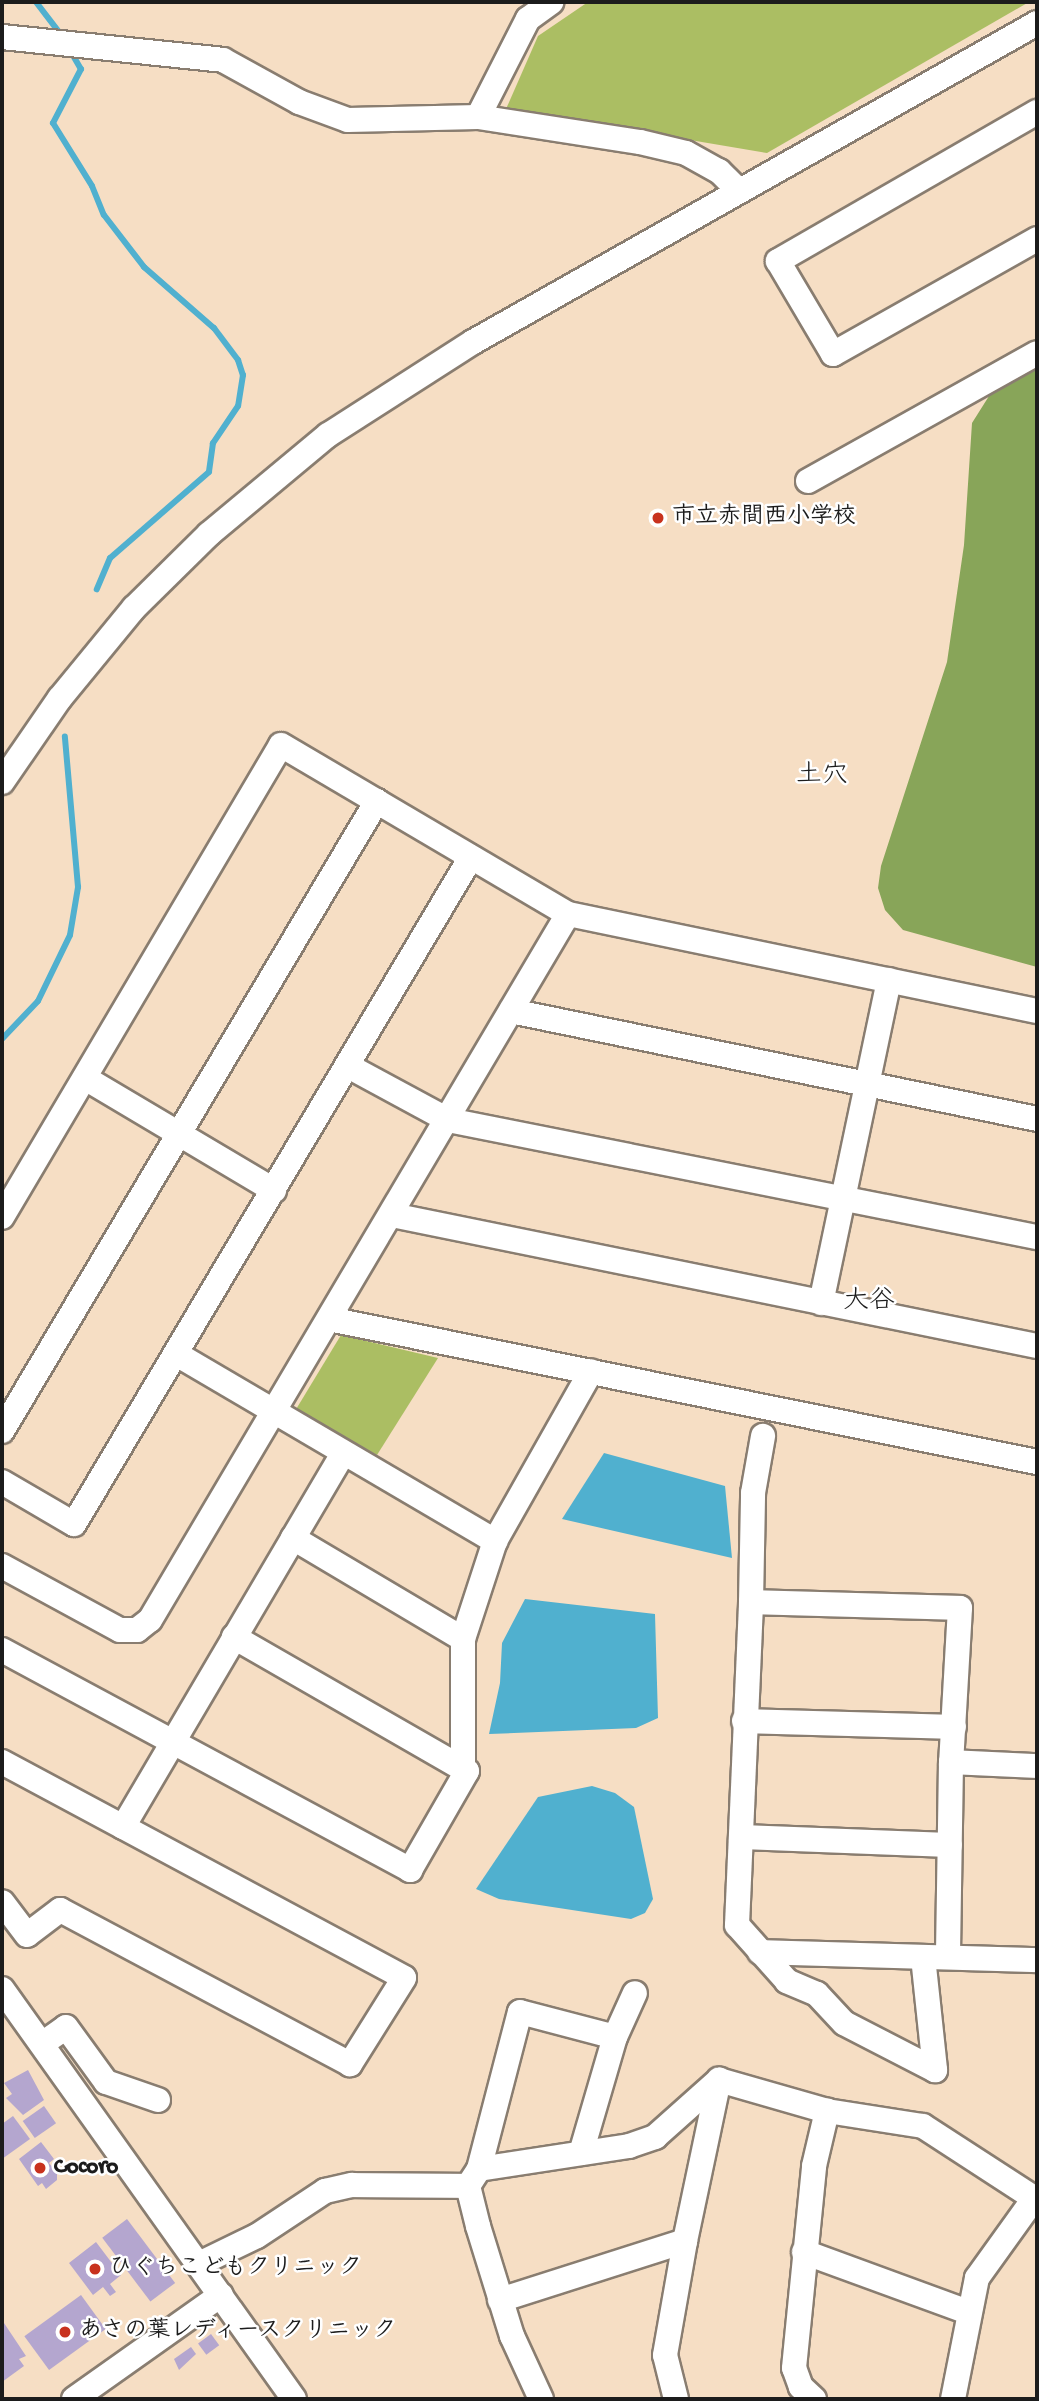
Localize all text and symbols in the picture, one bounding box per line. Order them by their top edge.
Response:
place label: 市立赤間西小学校 [672,504,856,532]
marker: 市立赤間西小学校 [650,510,666,526]
district label: 土穴 [796,761,848,793]
district label: 大谷 [843,1287,895,1319]
place label: Cocoro [54,2154,118,2182]
marker: Cocoro [32,2160,48,2176]
place label: ひぐちこどもクリニック [109,2255,362,2283]
marker: ひぐちこどもクリニック [87,2261,103,2277]
place label: あさの葉レディースクリニック [79,2318,401,2346]
marker: あさの葉レディースクリニック [57,2324,73,2340]

